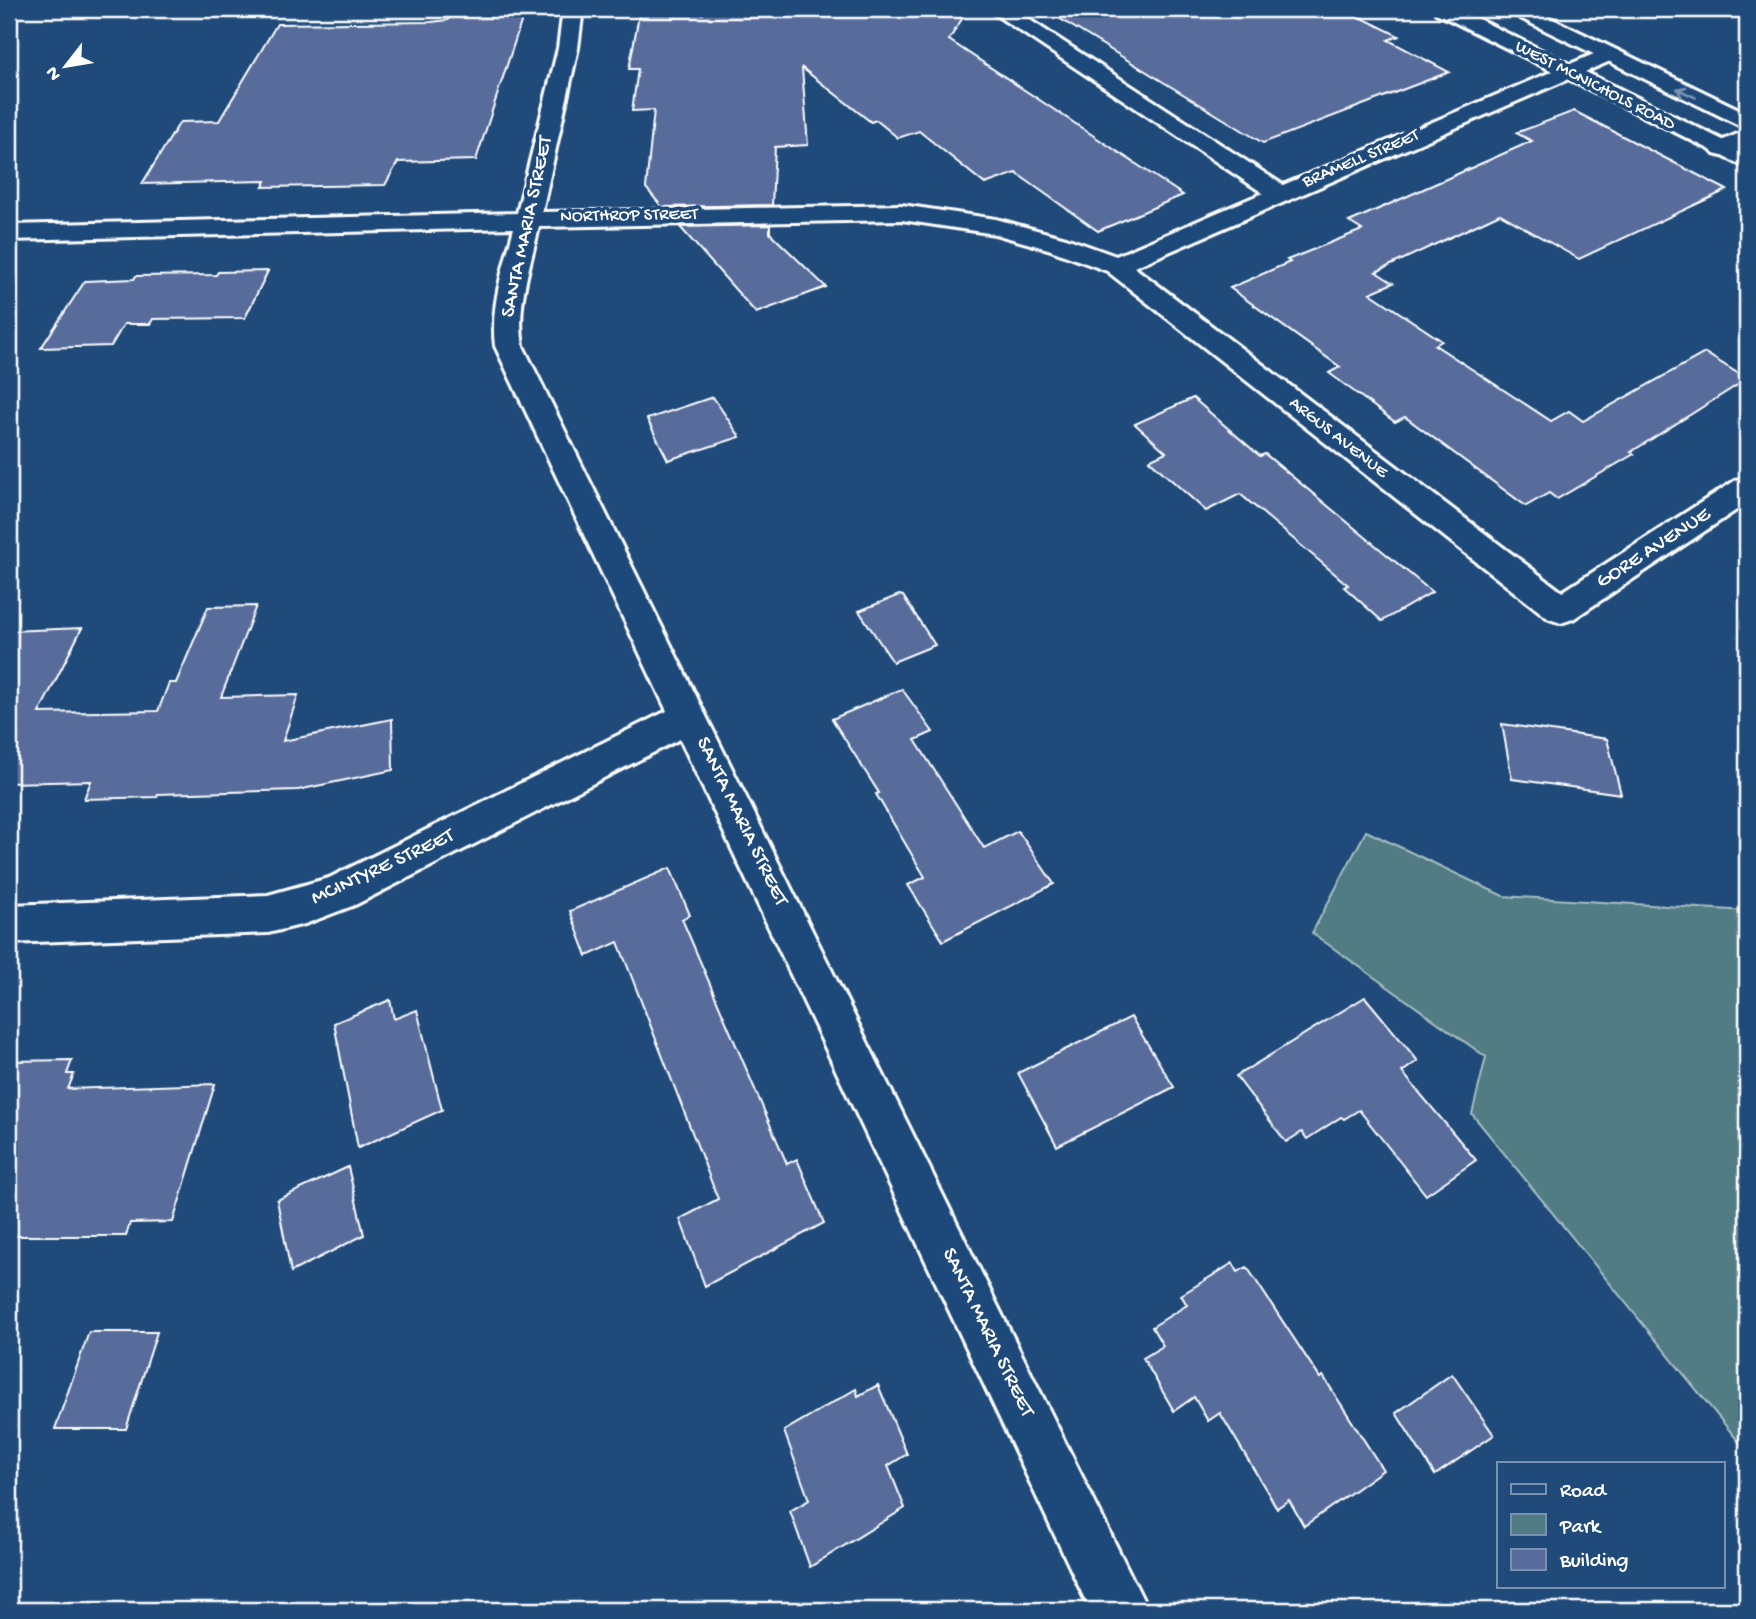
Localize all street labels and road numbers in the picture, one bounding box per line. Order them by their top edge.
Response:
street label: WEST MCNICHOLS ROAD [1511,36,1679,136]
street label: BRAMELL STREET [1299,125,1423,193]
street label: SANTA MARIA STREET [497,133,560,320]
street label: NORTHROP STREET [560,204,699,228]
street label: ARGUS AVENUE [1284,393,1392,484]
street label: GORE AVENUE [1592,502,1717,595]
street label: SANTA MARIA STREET [689,734,793,911]
street label: MCINTYRE STREET [308,824,459,912]
street label: SANTA MARIA STREET [935,1245,1039,1422]

